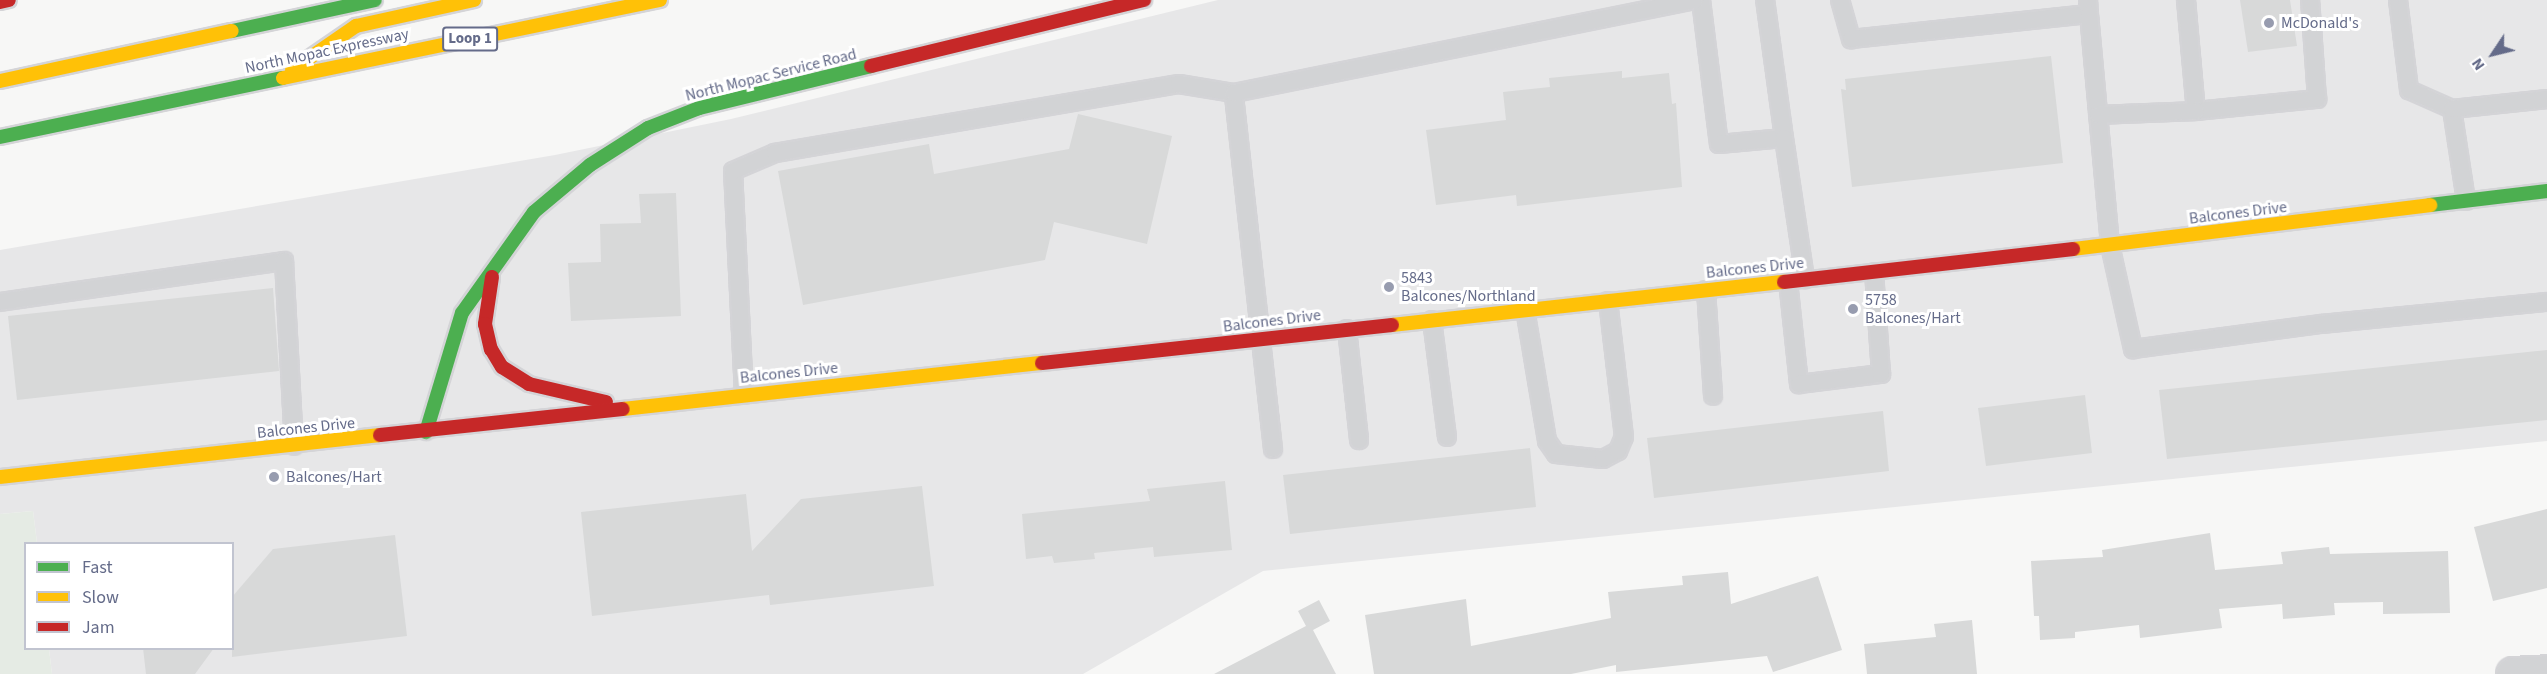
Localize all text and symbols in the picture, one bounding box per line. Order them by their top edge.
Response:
place label: McDonald's [2281,13,2359,33]
marker: McDonald's [2262,16,2276,30]
street label: North Mopac Expressway [243,24,411,78]
north arrow [2463,24,2523,84]
road number: Loop 1 [442,27,498,51]
street label: North Mopac Service Road [683,44,859,106]
text: N [2466,54,2490,75]
street label: Balcones Drive [2188,197,2288,229]
street label: Balcones Drive [1705,253,1805,283]
place label: 5843 Balcones/Northland [1401,268,1536,306]
marker: 5843 Balcones/Northland [1382,280,1396,294]
place label: 5758 Balcones/Hart [1865,290,1961,328]
marker: 5758 Balcones/Hart [1846,302,1860,316]
street label: Balcones Drive [1222,305,1322,337]
street label: Balcones Drive [739,358,839,388]
street label: Balcones Drive [256,413,356,443]
place label: Balcones/Hart [286,467,382,487]
marker: Balcones/Hart [267,470,281,484]
legend [24,542,234,650]
text: Fast [82,555,113,580]
text: Slow [82,585,119,610]
text: Jam [82,615,115,640]

